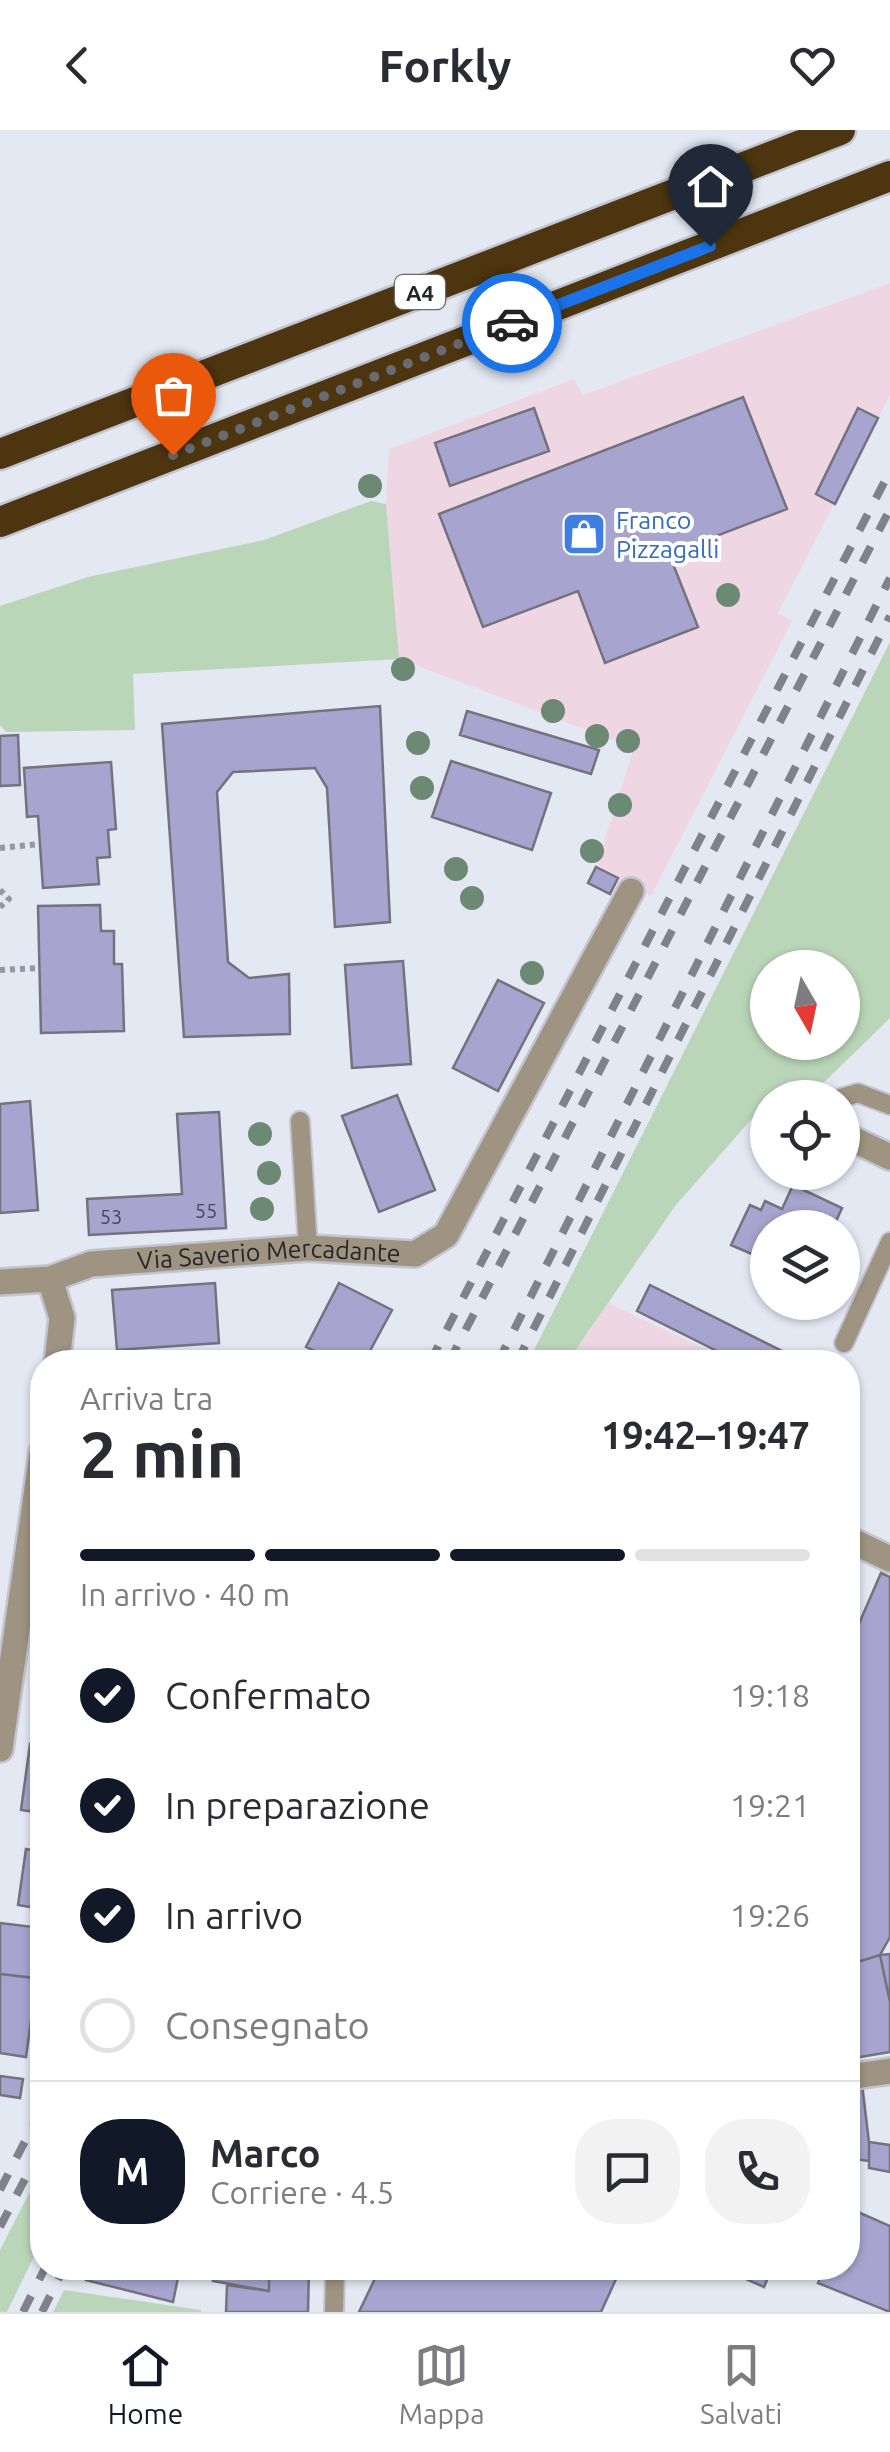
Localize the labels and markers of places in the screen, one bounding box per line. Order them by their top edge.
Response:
pin [668,144,753,247]
pin [131,353,216,456]
place label: Franco Pizzagalli [616,506,719,563]
shop icon: Franco Pizzagalli [561,511,607,557]

